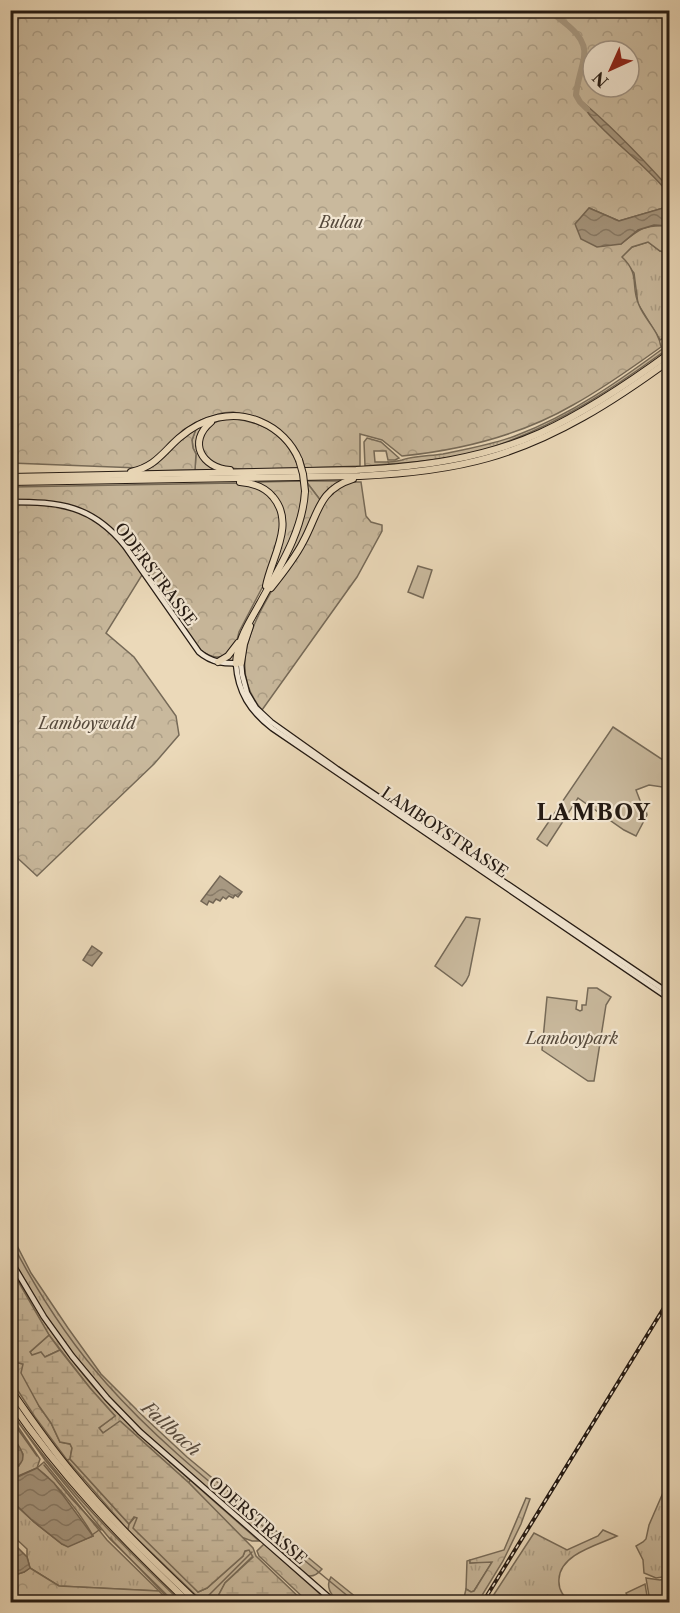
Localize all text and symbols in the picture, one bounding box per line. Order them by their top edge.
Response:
north arrow [581,39,641,99]
text: N [588,68,612,92]
park label: Bulau [317,212,364,232]
street label: ODERSTRASSE [111,518,201,630]
park label: Lamboywald [37,713,137,733]
street label: LAMBOYSTRASSE [378,782,512,882]
district label: LAMBOY [536,799,652,826]
park label: Lamboypark [524,1028,619,1048]
water label: Fallbach [136,1396,205,1461]
street label: ODERSTRASSE [205,1472,311,1568]

